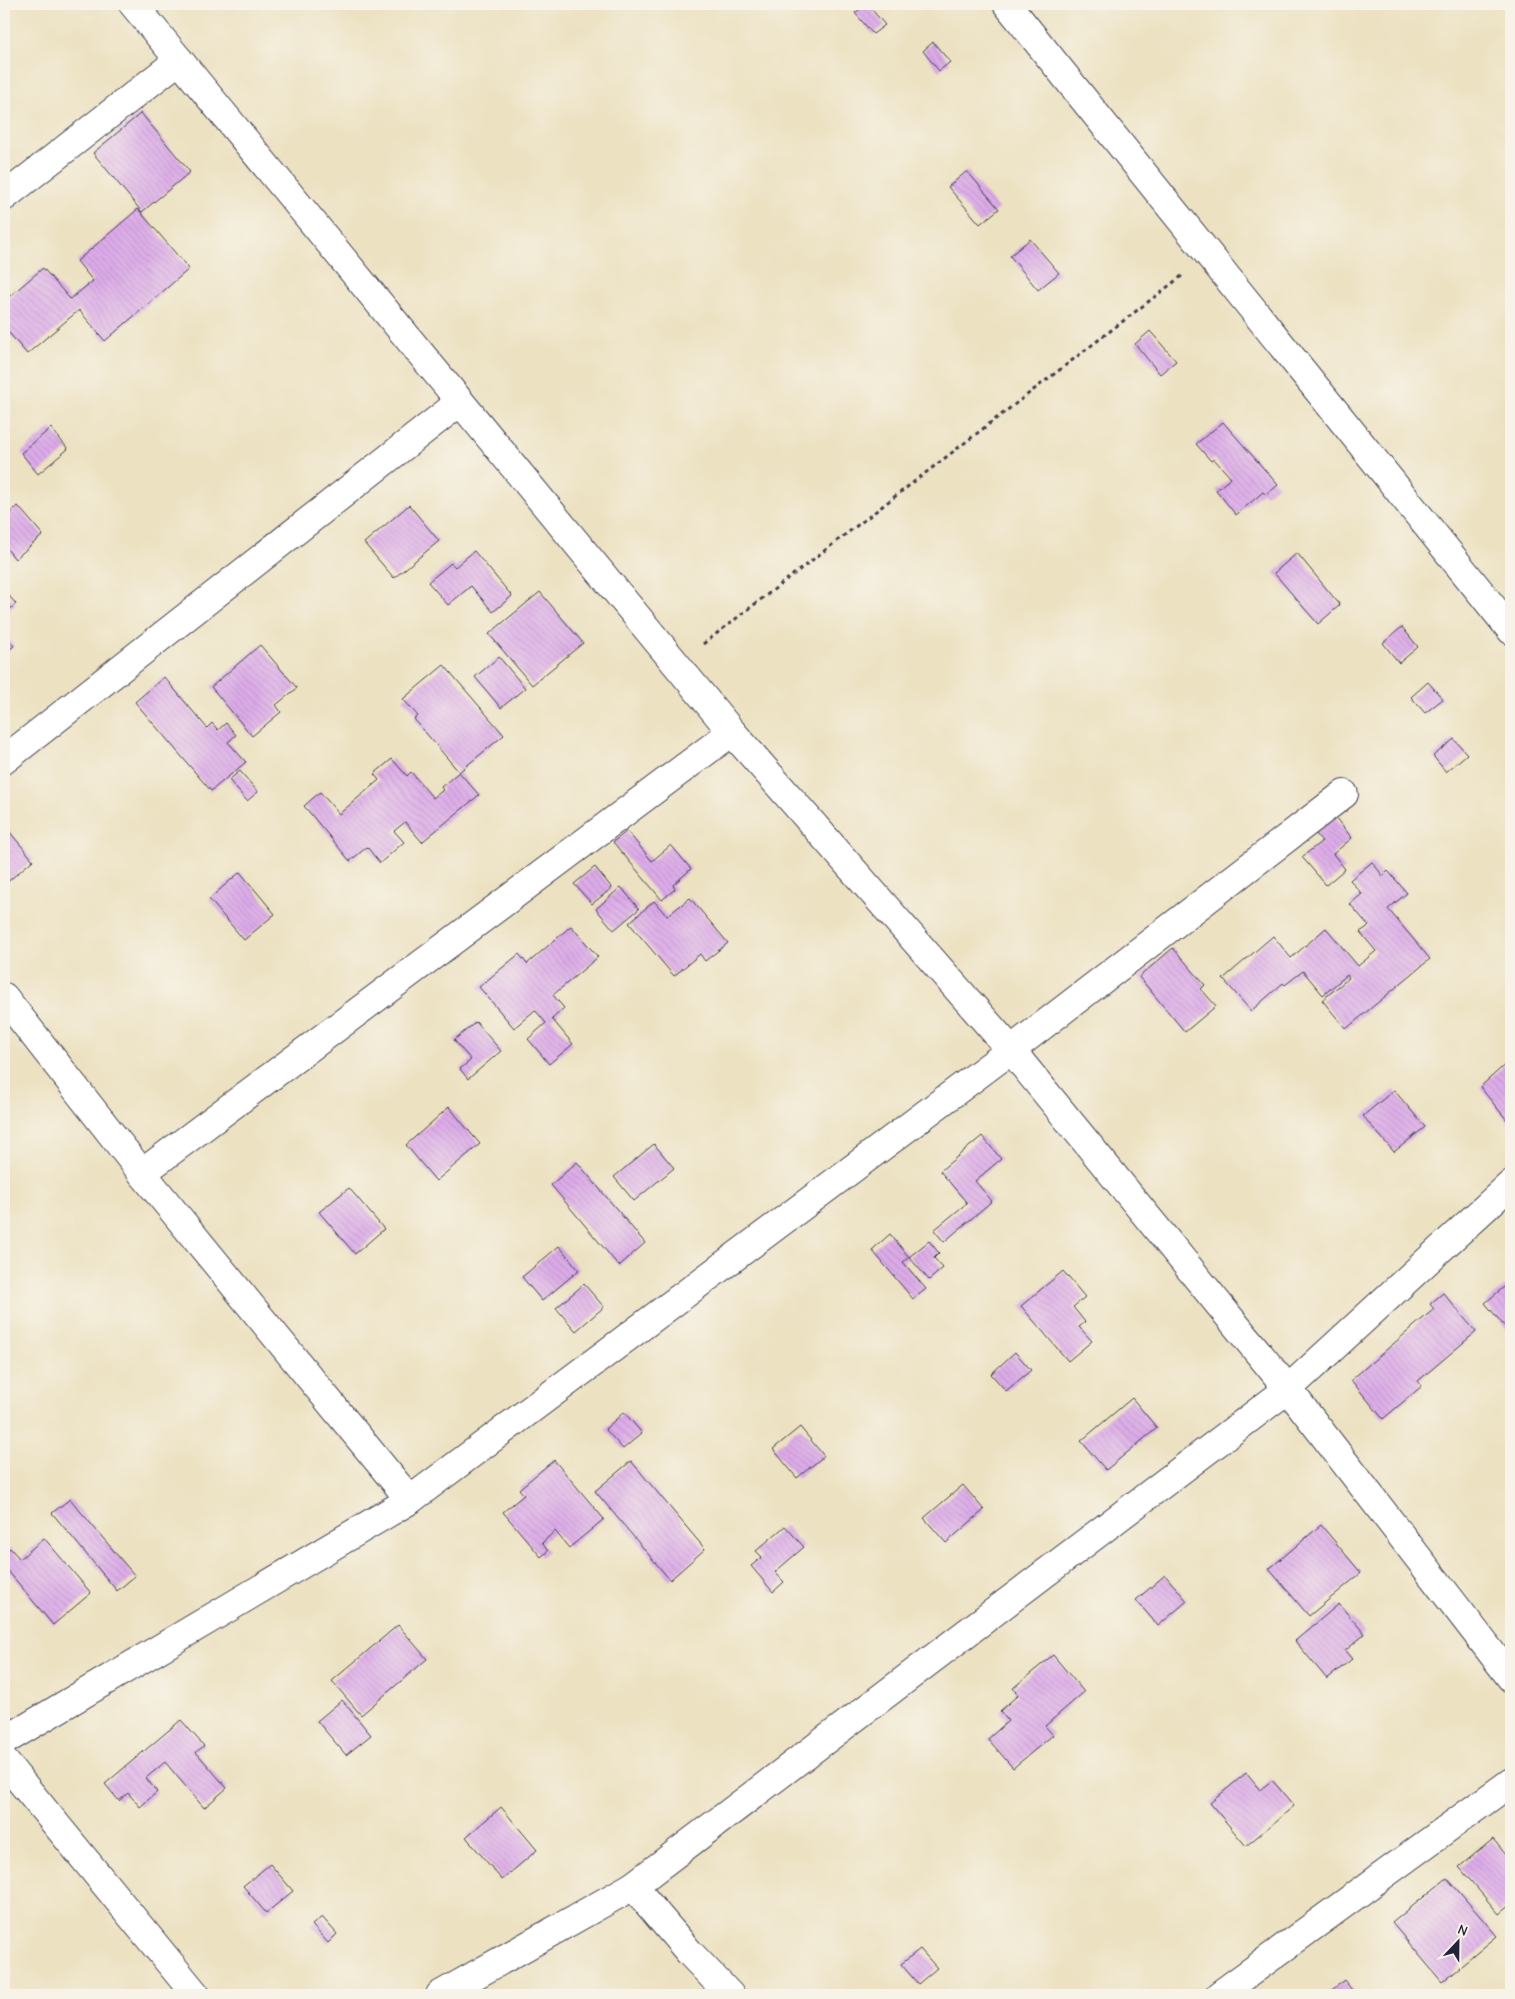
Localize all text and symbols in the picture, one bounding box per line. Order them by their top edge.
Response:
north arrow [1432,1916,1482,1966]
text: N [1455,1921,1470,1940]

